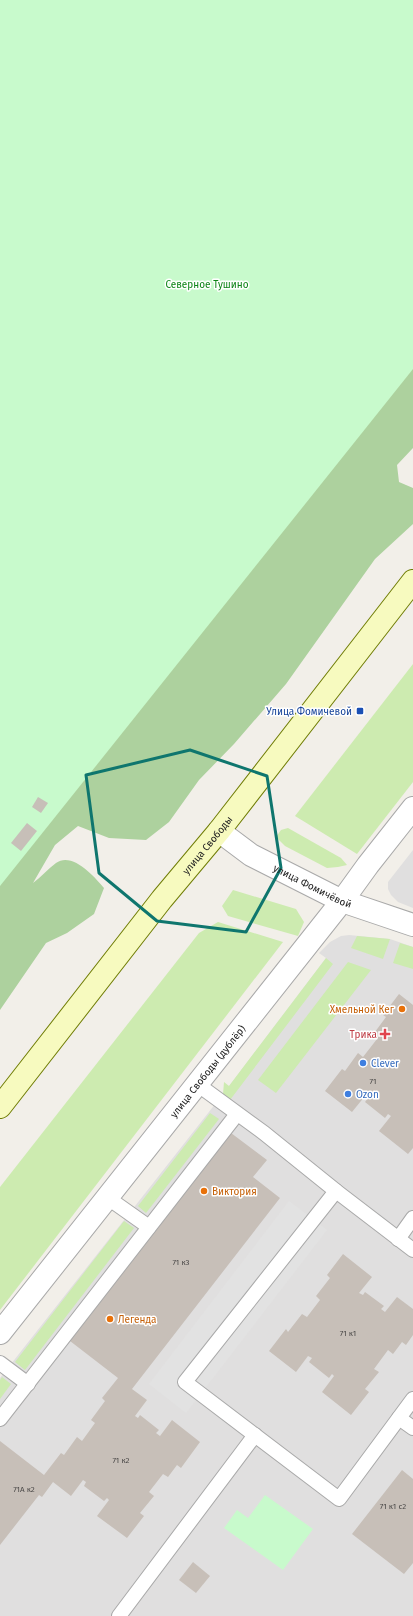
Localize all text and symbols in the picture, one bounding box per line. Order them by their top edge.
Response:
park label: Северное Тушино [165,279,249,291]
place label: Улица Фомичевой [266,706,352,718]
marker: Улица Фомичевой [355,706,365,716]
street label: улица Свободы [180,814,235,877]
street label: улица Фомичёвой [271,862,353,911]
place label: Хмельной Кег [330,1004,395,1016]
marker: Хмельной Кег [397,1004,407,1014]
street label: улица Свободы (дублёр) [168,1023,248,1120]
place label: Трика [349,1029,377,1041]
marker: Трика [380,1029,390,1039]
marker: Clever [358,1058,368,1068]
place label: Clever [371,1058,399,1070]
house number: 71 [370,1077,376,1086]
marker: Ozon [343,1089,353,1099]
place label: Ozon [356,1089,379,1101]
marker: Виктория [199,1186,209,1196]
place label: Виктория [212,1186,257,1198]
house number: 71 к3 [172,1258,190,1267]
marker: Легенда [105,1314,115,1324]
place label: Легенда [118,1314,156,1326]
house number: 71 к1 [340,1329,356,1338]
house number: 71 к2 [112,1456,130,1465]
house number: 71А к2 [13,1485,35,1494]
house number: 71 к1 с2 [380,1502,406,1511]

